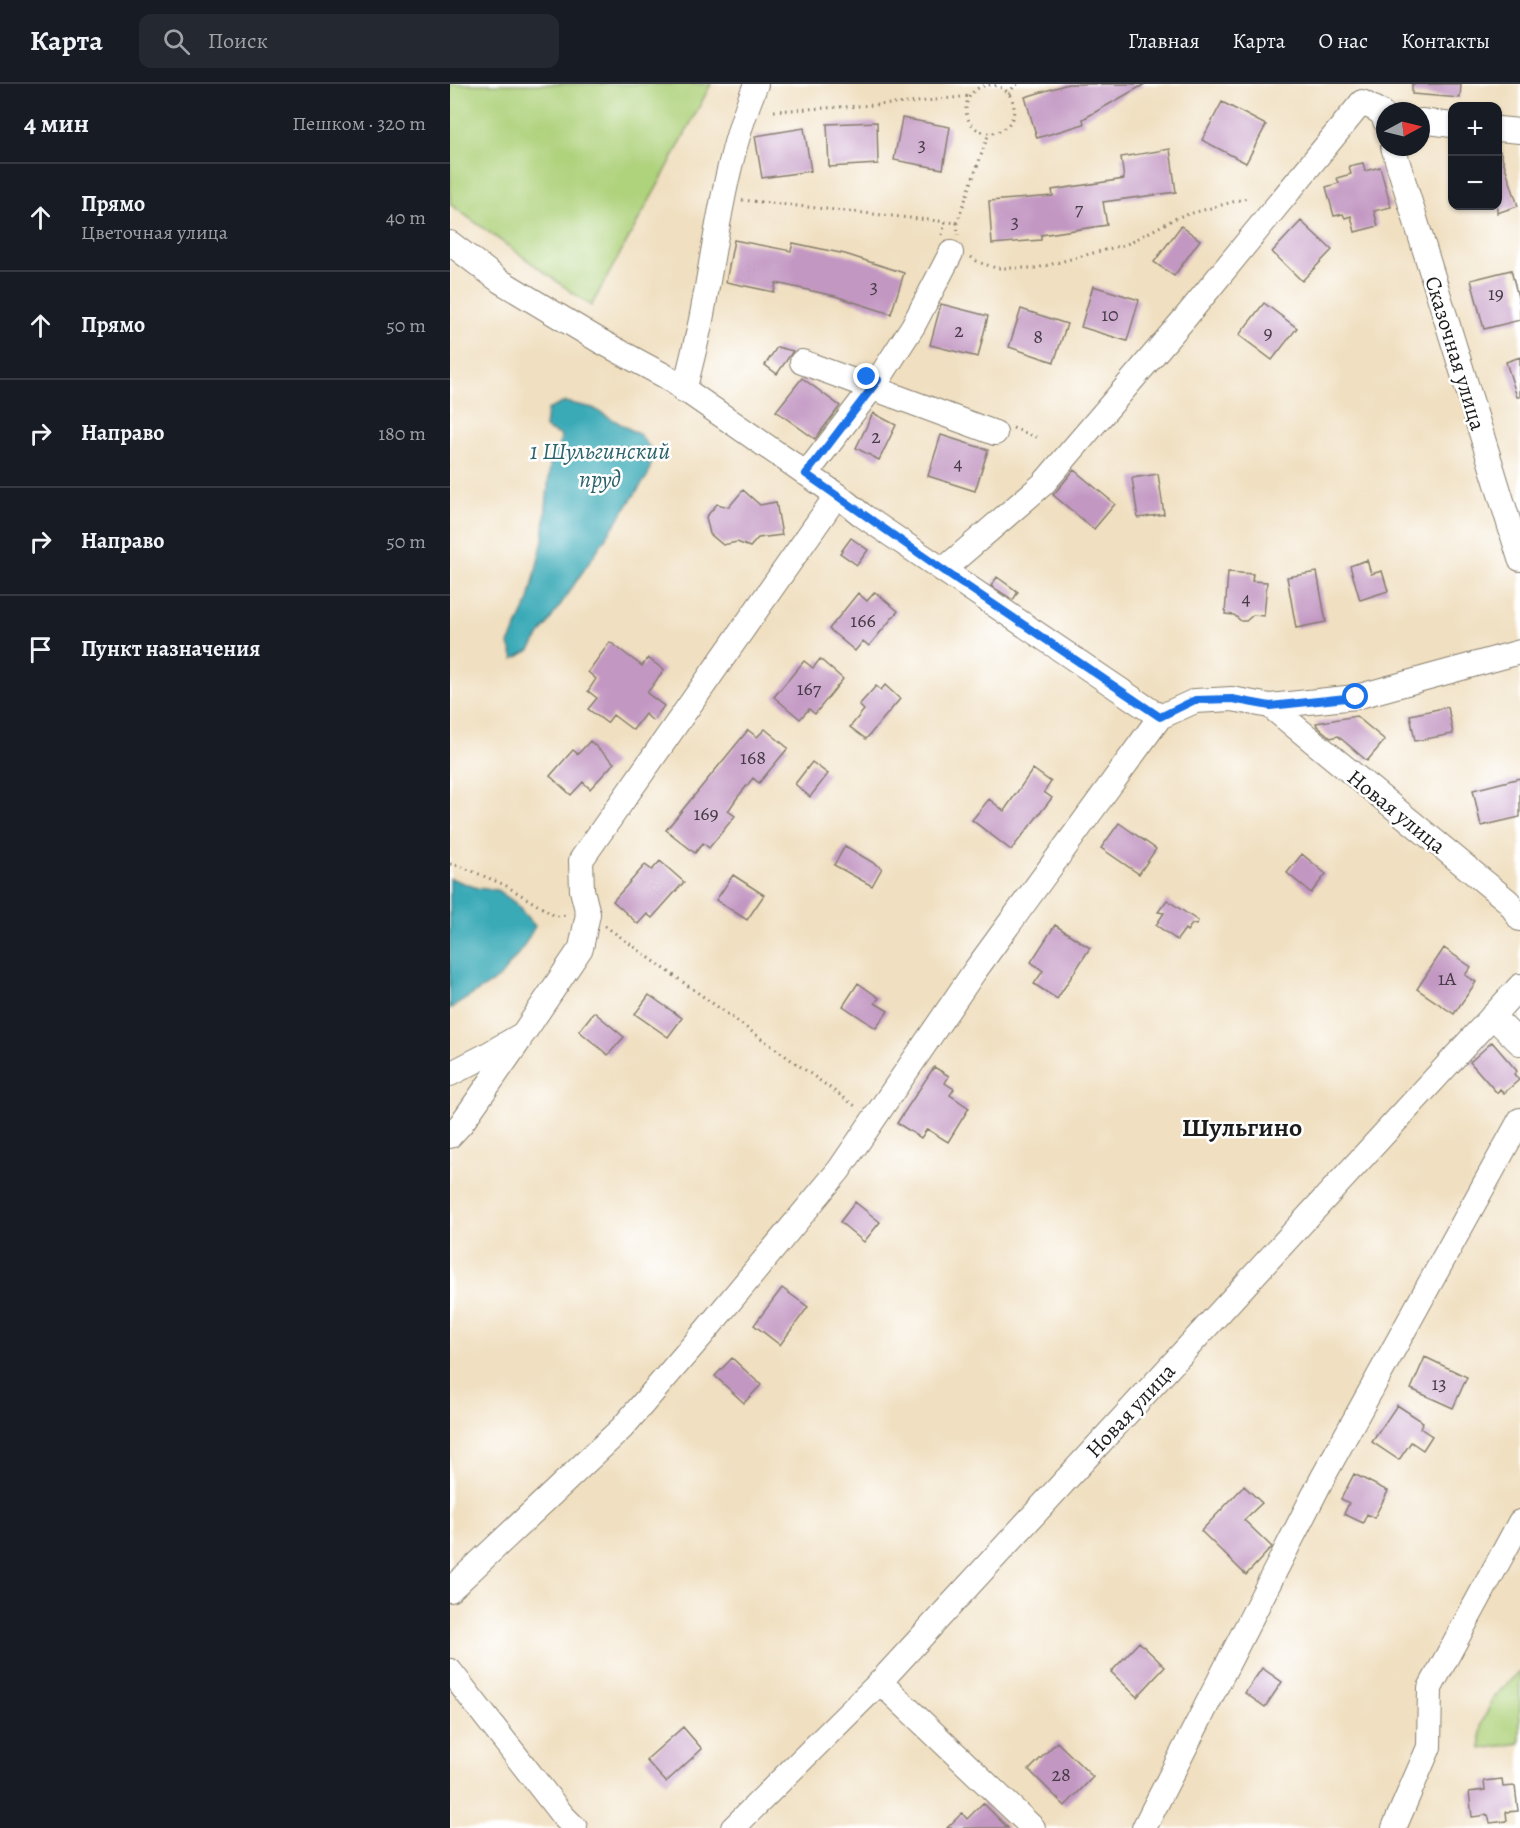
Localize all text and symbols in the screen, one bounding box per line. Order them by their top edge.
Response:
search box [139,14,559,68]
text: Карта [30,22,103,60]
icon: search [160,25,193,58]
text: Поиск [208,26,268,56]
text: Главная [1128,27,1200,55]
text: Карта [1233,27,1285,55]
text: О нас [1318,27,1368,55]
text: Контакты [1401,27,1490,55]
north arrow [1376,102,1430,156]
map controls [1448,102,1502,210]
button: + [1448,102,1502,156]
text: 4 мин [24,106,89,141]
text: Пешком · 320 m [292,110,426,137]
house number: 3 [918,131,926,158]
button: − [1448,156,1502,210]
text: Прямо [81,189,145,219]
house number: 7 [1075,195,1084,222]
icon: ahead [24,201,57,234]
text: 40 m [386,204,426,231]
house number: 3 [1011,208,1019,235]
text: Цветочная улица [81,219,228,246]
house number: 3 [870,273,878,300]
street label: Сказочная улица [1417,273,1493,435]
house number: 19 [1488,280,1504,307]
house number: 10 [1101,301,1119,328]
icon: ahead [24,309,57,342]
text: Прямо [81,310,145,340]
text: 50 m [386,312,426,339]
house number: 2 [954,317,964,344]
house number: 9 [1263,319,1273,346]
house number: 8 [1033,323,1043,350]
route end [853,363,879,389]
icon: right [24,417,57,450]
text: Направо [81,418,164,448]
text: 180 m [378,420,426,447]
house number: 2 [871,423,881,450]
water label: 1 Шульгинский пруд [530,435,670,495]
house number: 4 [953,450,963,477]
icon: right [24,525,57,558]
text: Направо [81,526,164,556]
text: 50 m [386,528,426,555]
house number: 4 [1241,585,1251,612]
house number: 166 [850,607,876,634]
icon: arrive [24,633,57,666]
text: Пункт назначения [81,634,260,664]
house number: 167 [797,675,822,702]
route start [1342,683,1368,709]
house number: 168 [740,744,766,771]
street label: Новая улица [1341,763,1453,861]
house number: 169 [693,800,719,827]
house number: 1А [1438,965,1457,992]
district label: Шульгино [1182,1110,1302,1145]
street label: Новая улица [1079,1356,1183,1464]
house number: 13 [1431,1370,1447,1397]
house number: 28 [1051,1761,1071,1788]

